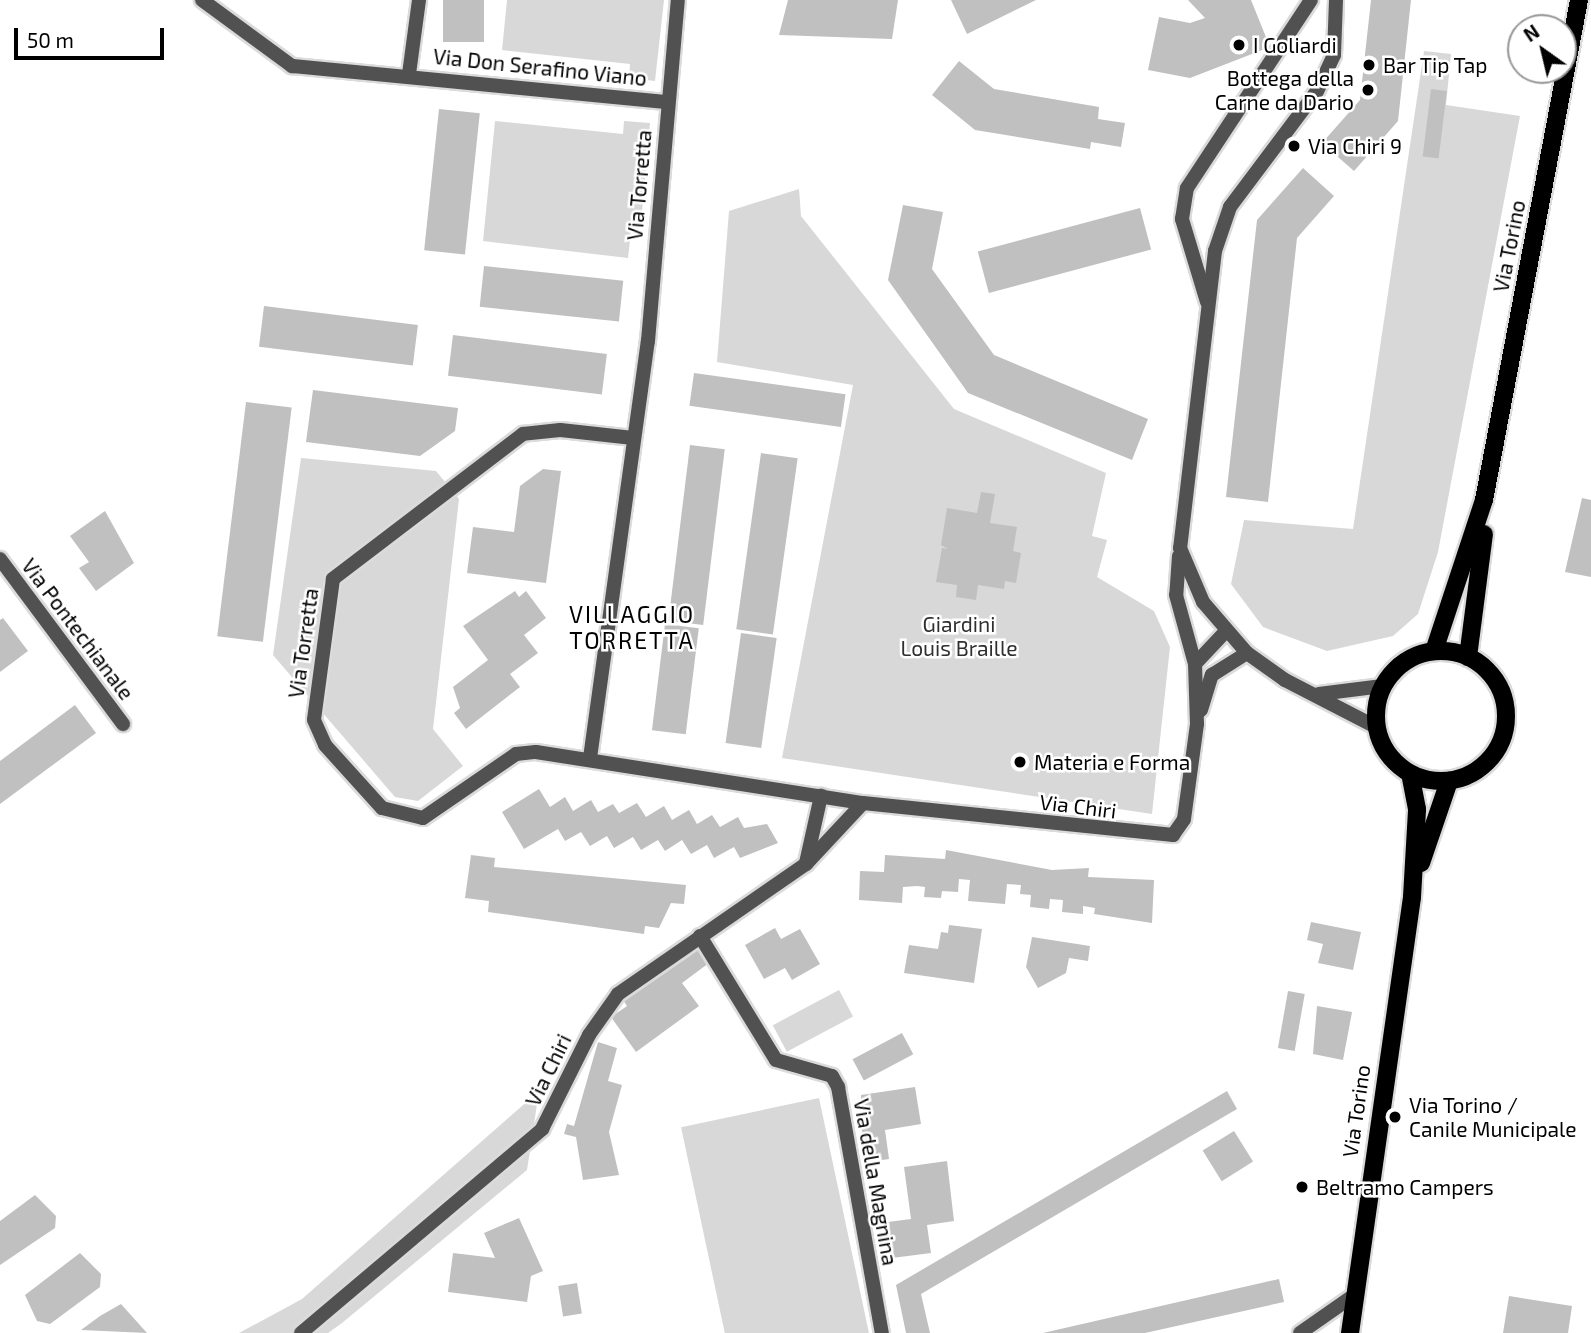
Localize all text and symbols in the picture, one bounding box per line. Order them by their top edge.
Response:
scale bar [18,14,168,58]
north arrow [1507,14,1577,84]
text: N [1519,19,1543,46]
text: 50 m [27,27,74,52]
place label: I Goliardi [1253,32,1337,58]
marker: I Goliardi [1231,37,1247,53]
street label: Via Don Serafino Viano [432,43,648,91]
place label: Bar Tip Tap [1383,52,1489,78]
marker: Bar Tip Tap [1361,57,1377,73]
place label: Bottega della Carne da Dario [1215,65,1354,115]
marker: Bottega della Carne da Dario [1360,82,1376,98]
street label: Via Torretta [622,128,656,242]
place label: Via Chiri 9 [1308,133,1402,159]
marker: Via Chiri 9 [1286,138,1302,154]
street label: Via Torino [1488,198,1530,294]
street label: Via Pontechianale [17,553,139,705]
street label: Via Torretta [283,586,323,700]
district label: VILLAGGIO TORRETTA [570,600,694,654]
park label: Giardini Louis Braille [900,611,1018,661]
place label: Materia e Forma [1034,749,1190,775]
marker: Materia e Forma [1012,754,1028,770]
street label: Via Chiri [1038,789,1118,823]
street label: Via Chiri [520,1030,576,1110]
street label: Via Torino [1337,1063,1375,1159]
place label: Via Torino / Canile Municipale [1409,1092,1577,1142]
street label: Via della Magnina [849,1097,903,1267]
marker: Via Torino / Canile Municipale [1387,1109,1403,1125]
place label: Beltramo Campers [1316,1174,1494,1200]
marker: Beltramo Campers [1294,1179,1310,1195]

